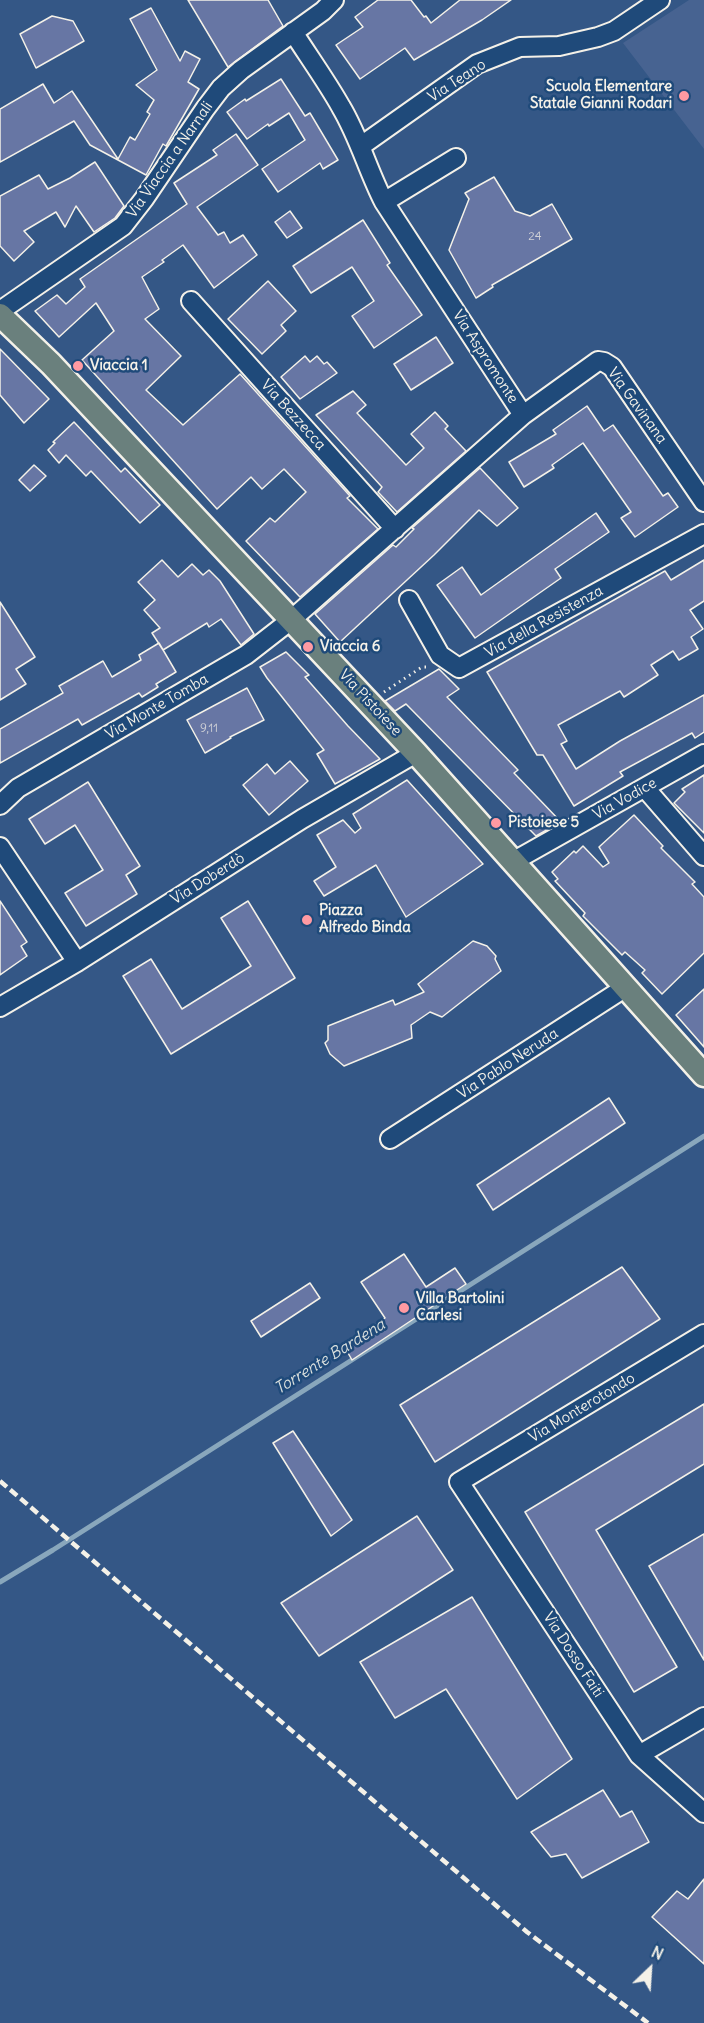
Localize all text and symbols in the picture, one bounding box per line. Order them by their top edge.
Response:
street label: Via Teano [425,56,489,106]
place label: Scuola Elementare Statale Gianni Rodari [530,78,672,113]
marker: Scuola Elementare Statale Gianni Rodari [677,89,691,103]
street label: Via Viaccia a Narnali [123,98,217,222]
house number: 24 [528,230,542,244]
street label: Via Aspromonte [448,307,522,407]
place label: Viaccia 1 [90,357,148,375]
marker: Viaccia 1 [71,359,85,373]
street label: Via Gavinana [603,365,671,447]
street label: Via Bezzecca [257,376,329,454]
street label: Via della Resistenza [482,582,606,662]
place label: Viaccia 6 [320,638,381,656]
marker: Viaccia 6 [301,640,315,654]
street label: Via Pistoiese [335,666,405,740]
street label: Via Monte Tomba [102,670,212,744]
house number: 9,11 [200,722,218,736]
street label: Via Vodice [590,774,660,824]
place label: Pistoiese 5 [508,814,579,832]
marker: Pistoiese 5 [489,816,503,830]
street label: Via Doberdò [168,849,248,909]
place label: Piazza Alfredo Binda [319,902,411,937]
marker: Piazza Alfredo Binda [300,913,314,927]
street label: Via Pablo Neruda [454,1025,562,1103]
place label: Villa Bartolini Carlesi [416,1290,504,1325]
marker: Villa Bartolini Carlesi [397,1301,411,1315]
water label: Torrente Bardena [271,1315,389,1399]
street label: Via Monterotondo [526,1369,638,1447]
street label: Via Dosso Faiti [539,1609,607,1701]
north arrow [620,1939,680,1999]
text: N [648,1941,667,1964]

